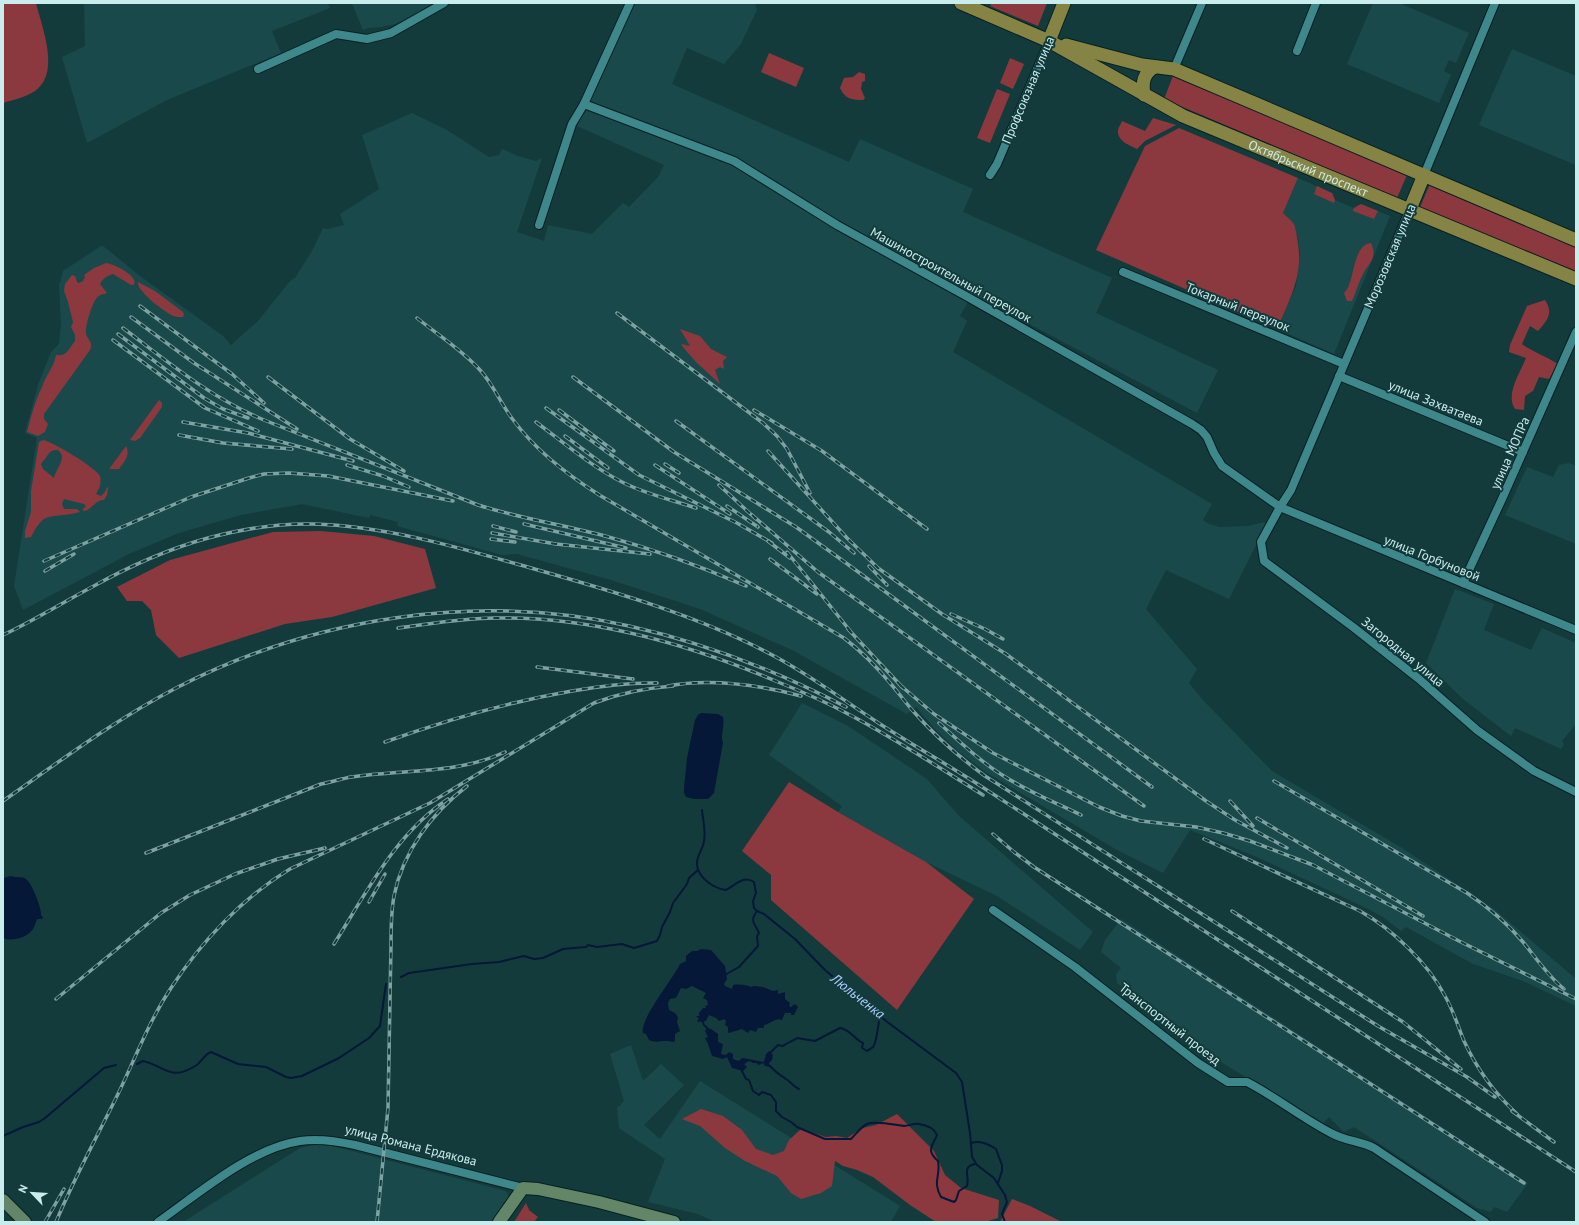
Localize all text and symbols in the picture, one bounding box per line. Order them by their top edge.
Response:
street label: Профсоюзная улица [998,34,1058,146]
street label: Октябрьский проспект [1246,136,1371,201]
street label: Морозовская улица [1360,201,1420,311]
street label: Машиностроительный переулок [867,223,1035,327]
street label: Токарный переулок [1183,278,1293,336]
street label: улица Захватаева [1386,376,1486,430]
street label: улица МОПРа [1486,414,1534,492]
street label: улица Горбуновой [1381,531,1483,585]
street label: Загородная улица [1358,613,1448,691]
water label: Люльченка [827,969,889,1023]
street label: Транспортный проезд [1116,979,1224,1069]
street label: улица Романа Ердякова [343,1120,479,1170]
north arrow [12,1173,52,1213]
text: N [15,1183,31,1195]

